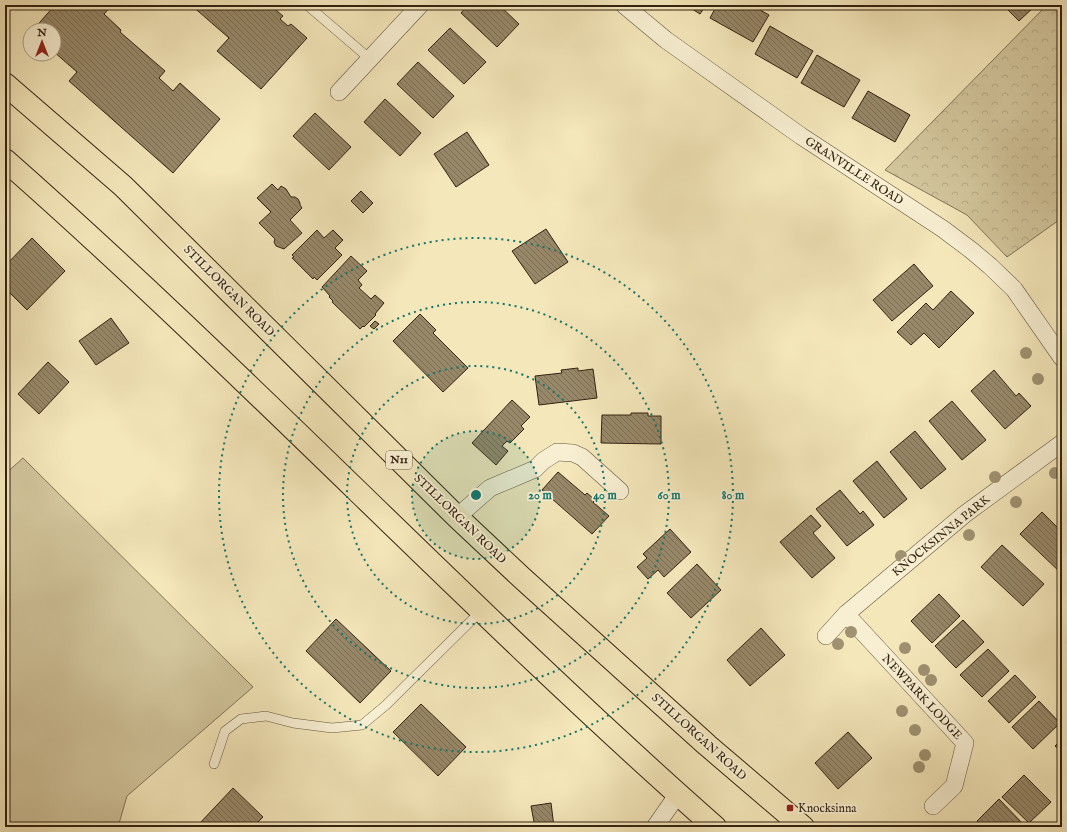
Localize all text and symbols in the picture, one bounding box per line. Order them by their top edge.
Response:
north arrow [22,22,62,62]
text: N [36,26,47,40]
street label: GRANVILLE ROAD [802,134,906,209]
street label: STILLORGAN ROAD [180,242,278,340]
road number: N11 [386,451,412,469]
street label: STILLORGAN ROAD [411,471,510,567]
centre of rings [469,488,483,502]
text: 20 m [528,488,552,503]
text: 40 m [593,488,618,503]
text: 60 m [658,488,681,503]
text: 80 m [722,488,745,503]
street label: KNOCKSINNA PARK [889,492,993,580]
street label: NEWPARK LODGE [879,651,965,743]
street label: STILLORGAN ROAD [648,690,750,784]
place label: Knocksinna [798,801,857,816]
marker: Knocksinna [785,803,795,813]

